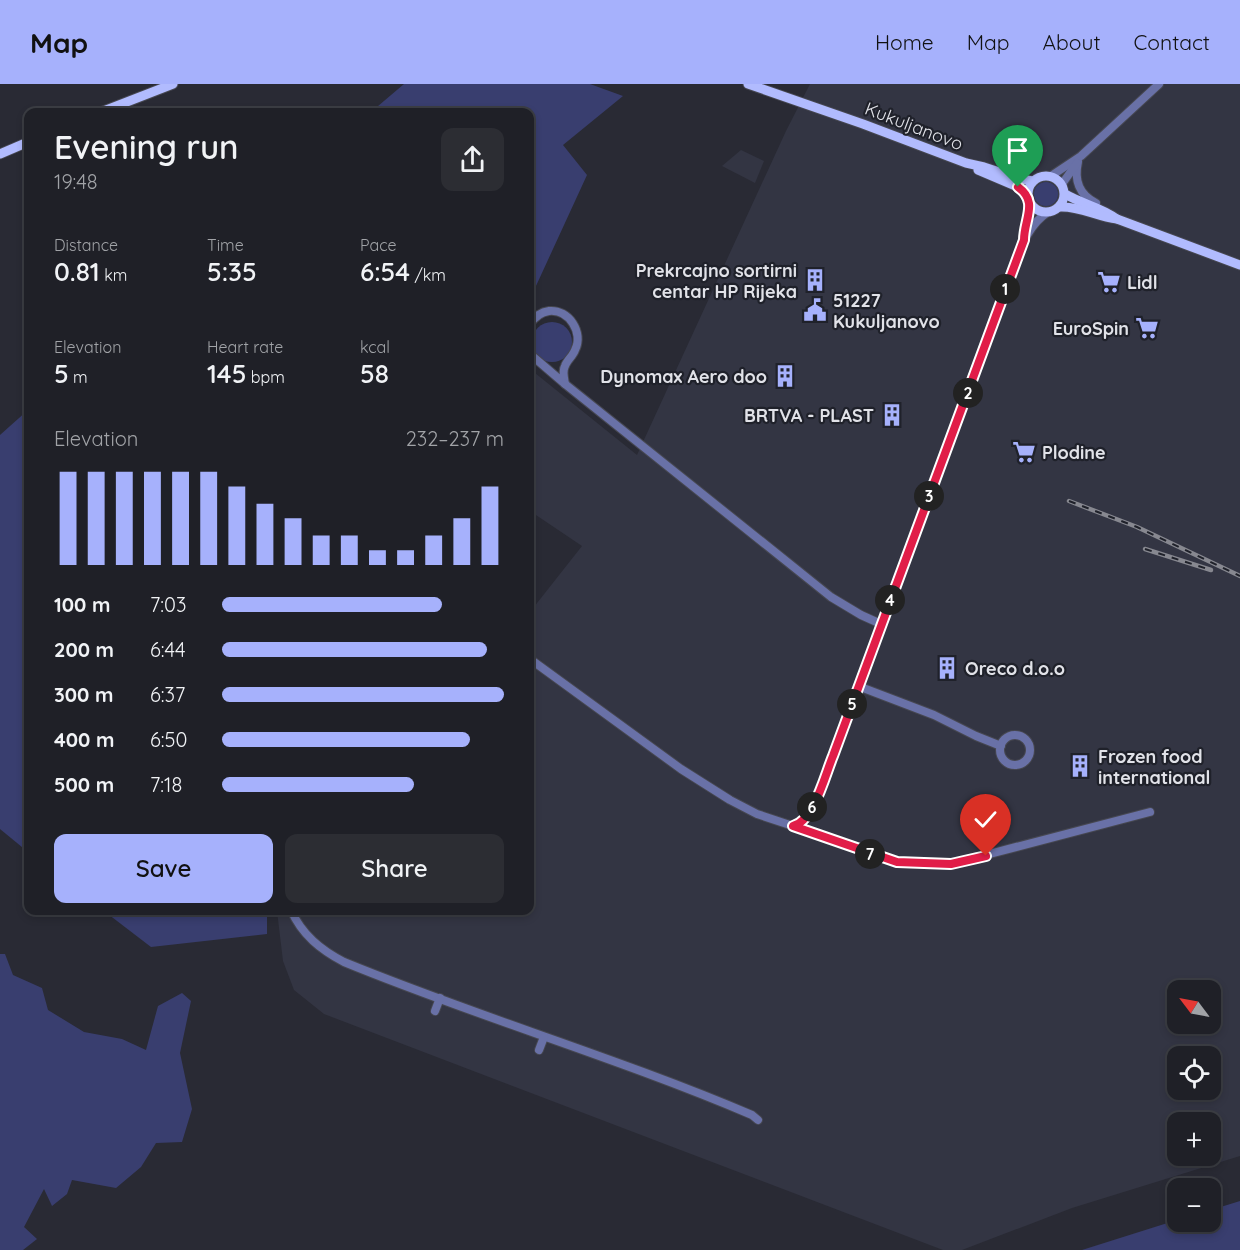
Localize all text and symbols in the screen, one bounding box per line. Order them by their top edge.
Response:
text: Map [30,25,88,60]
text: Home [875,29,934,55]
text: Map [967,29,1010,55]
text: About [1043,29,1101,55]
text: Contact [1134,29,1210,55]
street label: Kukuljanovo [862,97,966,155]
pin [992,125,1043,187]
text: Evening run [54,126,239,167]
button: share [441,128,504,191]
icon: arrive [1001,134,1034,167]
text: 19:48 [54,169,98,194]
text: Distance [54,235,118,255]
text: Time [207,235,244,255]
text: Pace [360,235,396,255]
text: 0.81 [54,255,100,288]
text: 5:35 [207,255,257,288]
text: 6:54 [360,255,410,288]
place label: Prekrcajno sortirni centar HP Rijeka [636,259,797,303]
text: km [100,265,127,285]
text: /km [410,265,446,285]
building icon: Prekrcajno sortirni centar HP Rijeka [802,267,828,293]
supermarket icon: Lidl [1096,269,1122,295]
place label: Lidl [1127,271,1158,294]
pin: 1 [990,274,1020,304]
text: 1 [1002,279,1008,299]
place label: 51227 Kukuljanovo [833,289,940,333]
public building icon: 51227 Kukuljanovo [802,297,828,323]
supermarket icon: EuroSpin [1134,315,1160,341]
place label: EuroSpin [1053,317,1129,340]
text: Elevation [54,337,121,357]
text: Heart rate [207,337,283,357]
text: kcal [360,337,390,357]
text: 5 [54,357,69,390]
text: 145 [207,357,246,390]
text: 58 [360,357,389,390]
building icon: Dynomax Aero doo [772,363,798,389]
place label: Dynomax Aero doo [600,365,767,388]
text: m [69,367,88,387]
text: bpm [246,367,285,387]
pin: 2 [953,378,983,408]
text: 2 [963,383,973,403]
building icon: BRTVA - PLAST [879,402,905,428]
place label: BRTVA - PLAST [744,404,874,427]
text: Elevation [54,426,138,451]
text: 232–237 m [406,426,504,451]
supermarket icon: Plodine [1011,439,1037,465]
place label: Plodine [1042,441,1106,464]
pin: 3 [914,481,944,511]
text: 3 [925,486,933,506]
pin: 4 [875,585,905,615]
text: 4 [885,590,895,610]
text: 100 m [54,592,110,617]
text: 7:03 [150,592,186,617]
text: 200 m [54,637,114,662]
text: 6:44 [150,637,186,662]
building icon: Oreco d.o.o [934,655,960,681]
place label: Oreco d.o.o [965,657,1065,680]
text: 300 m [54,682,113,707]
text: 6:37 [150,682,185,707]
pin: 5 [837,689,867,719]
text: 5 [847,694,857,714]
text: 400 m [54,727,114,752]
text: 6:50 [150,727,187,752]
place label: Frozen food international [1098,745,1210,789]
building icon: Frozen food international [1067,753,1093,779]
text: 500 m [54,772,114,797]
text: 7:18 [150,772,182,797]
pin: 6 [797,792,827,822]
pin [960,794,1011,856]
text: 6 [808,797,816,817]
icon: check [969,803,1002,836]
button: Save [54,834,273,903]
button: Share [285,834,504,903]
pin: 7 [855,839,885,869]
text: 7 [866,844,874,864]
north arrow [1167,980,1221,1034]
map controls [1167,980,1221,1232]
button: locate [1167,1046,1221,1100]
button: + [1167,1112,1221,1166]
button: − [1167,1178,1221,1232]

